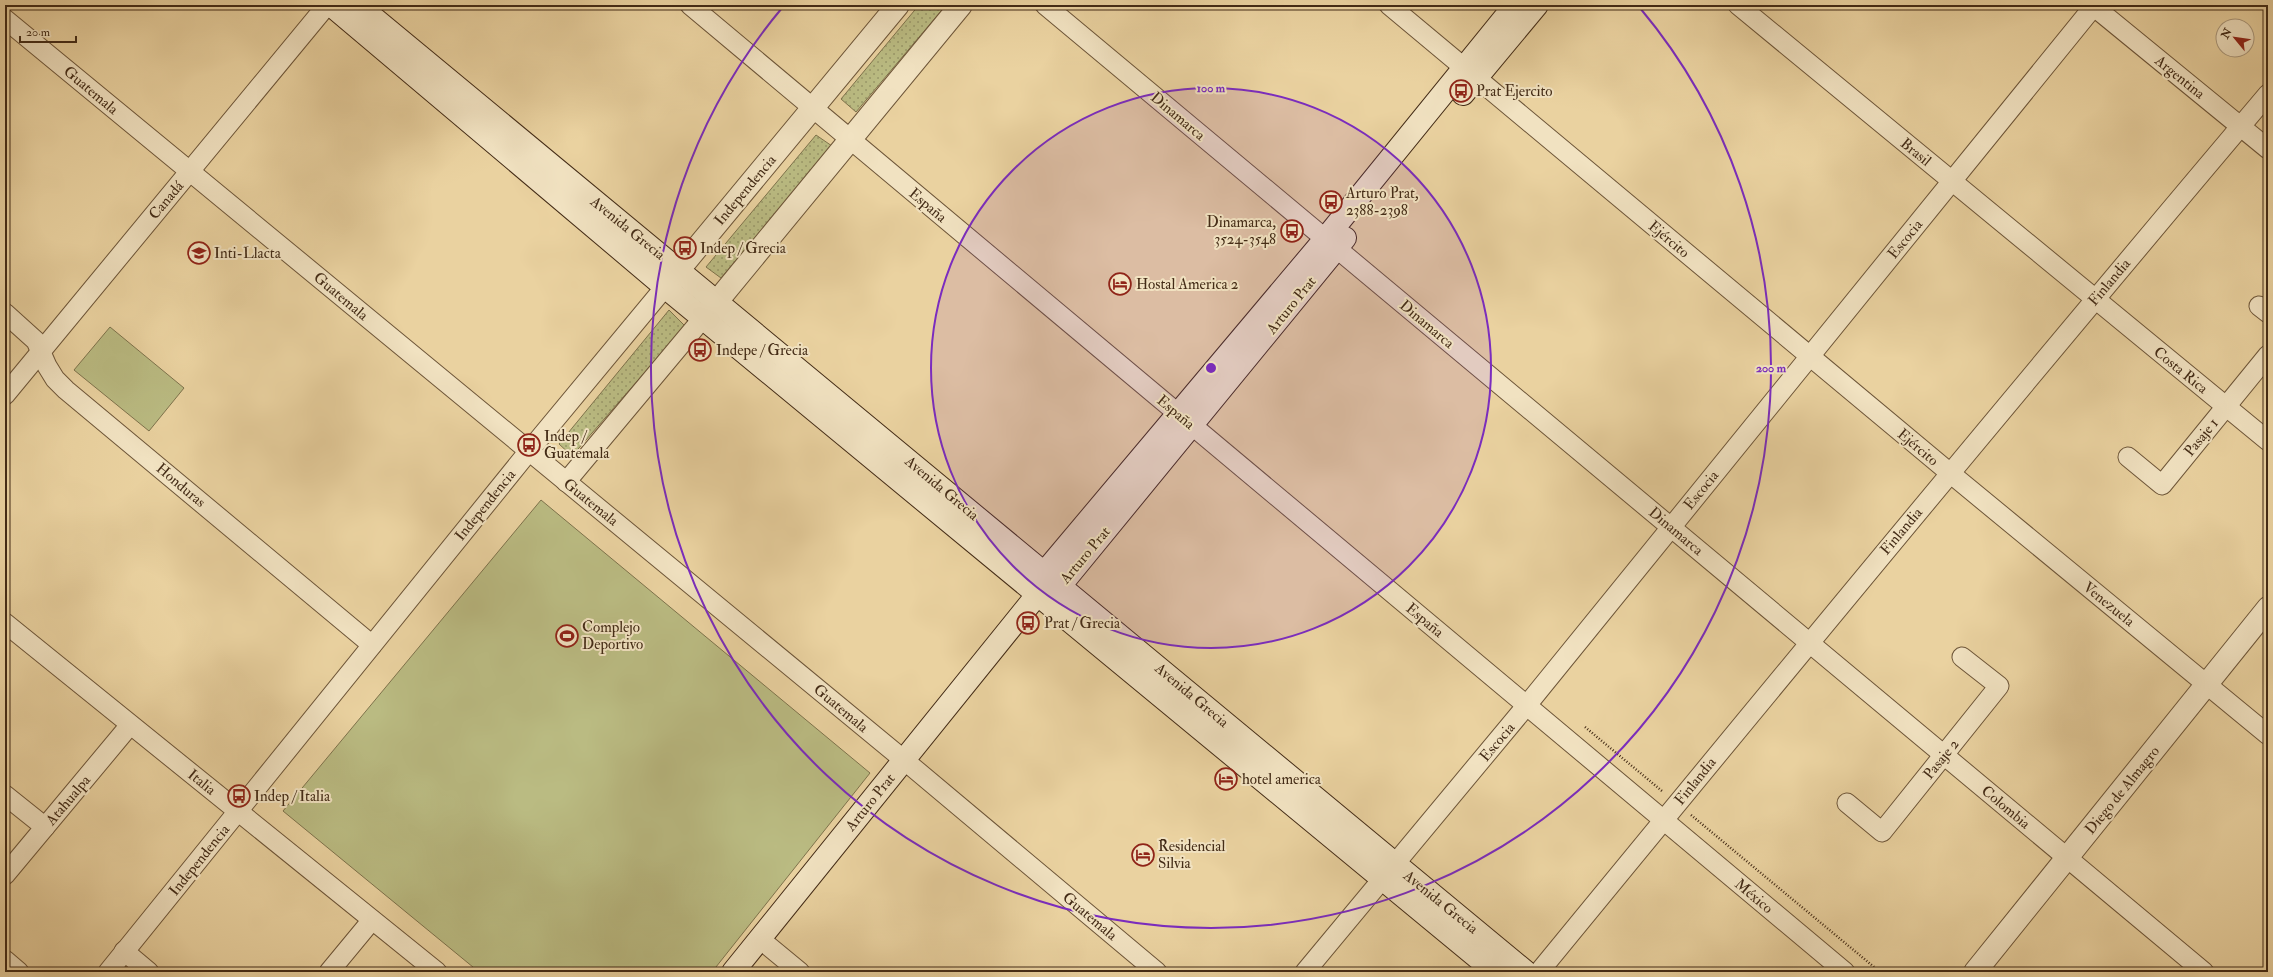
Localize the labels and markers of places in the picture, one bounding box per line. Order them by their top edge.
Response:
bus stop icon: Prat Ejercito [1448,78,1474,104]
place label: Prat Ejercito [1476,82,1552,101]
place label: Arturo Prat, 2388-2398 [1345,184,1419,220]
bus stop icon: Arturo Prat, 2388-2398 [1318,189,1344,215]
place label: Dinamarca, 3524-3548 [1206,213,1276,249]
bus stop icon: Dinamarca, 3524-3548 [1279,218,1305,244]
bus stop icon: Indep / Grecia [672,235,698,261]
place label: Indep / Grecia [700,239,787,259]
school or university icon: Inti-Llacta [186,240,212,266]
place label: Inti-Llacta [214,244,282,263]
hotel icon: Hostal America 2 [1107,271,1133,297]
place label: Hostal America 2 [1136,275,1239,294]
bus stop icon: Indepe / Grecia [687,337,713,363]
place label: Indepe / Grecia [716,341,809,361]
centre of rings [1204,361,1218,375]
place label: Indep / Guatemala [544,427,610,463]
bus stop icon: Indep / Guatemala [516,432,542,458]
bus stop icon: Prat / Grecia [1015,610,1041,636]
place label: Prat / Grecia [1044,614,1121,633]
place label: Complejo Deportivo [582,618,643,655]
sports icon: Complejo Deportivo [554,623,580,649]
hotel icon: hotel america [1213,766,1239,792]
place label: hotel america [1242,770,1322,789]
bus stop icon: Indep / Italia [226,783,252,809]
place label: Indep / Italia [254,787,331,807]
place label: Residencial Silvia [1158,837,1226,873]
hotel icon: Residencial Silvia [1130,842,1156,868]

